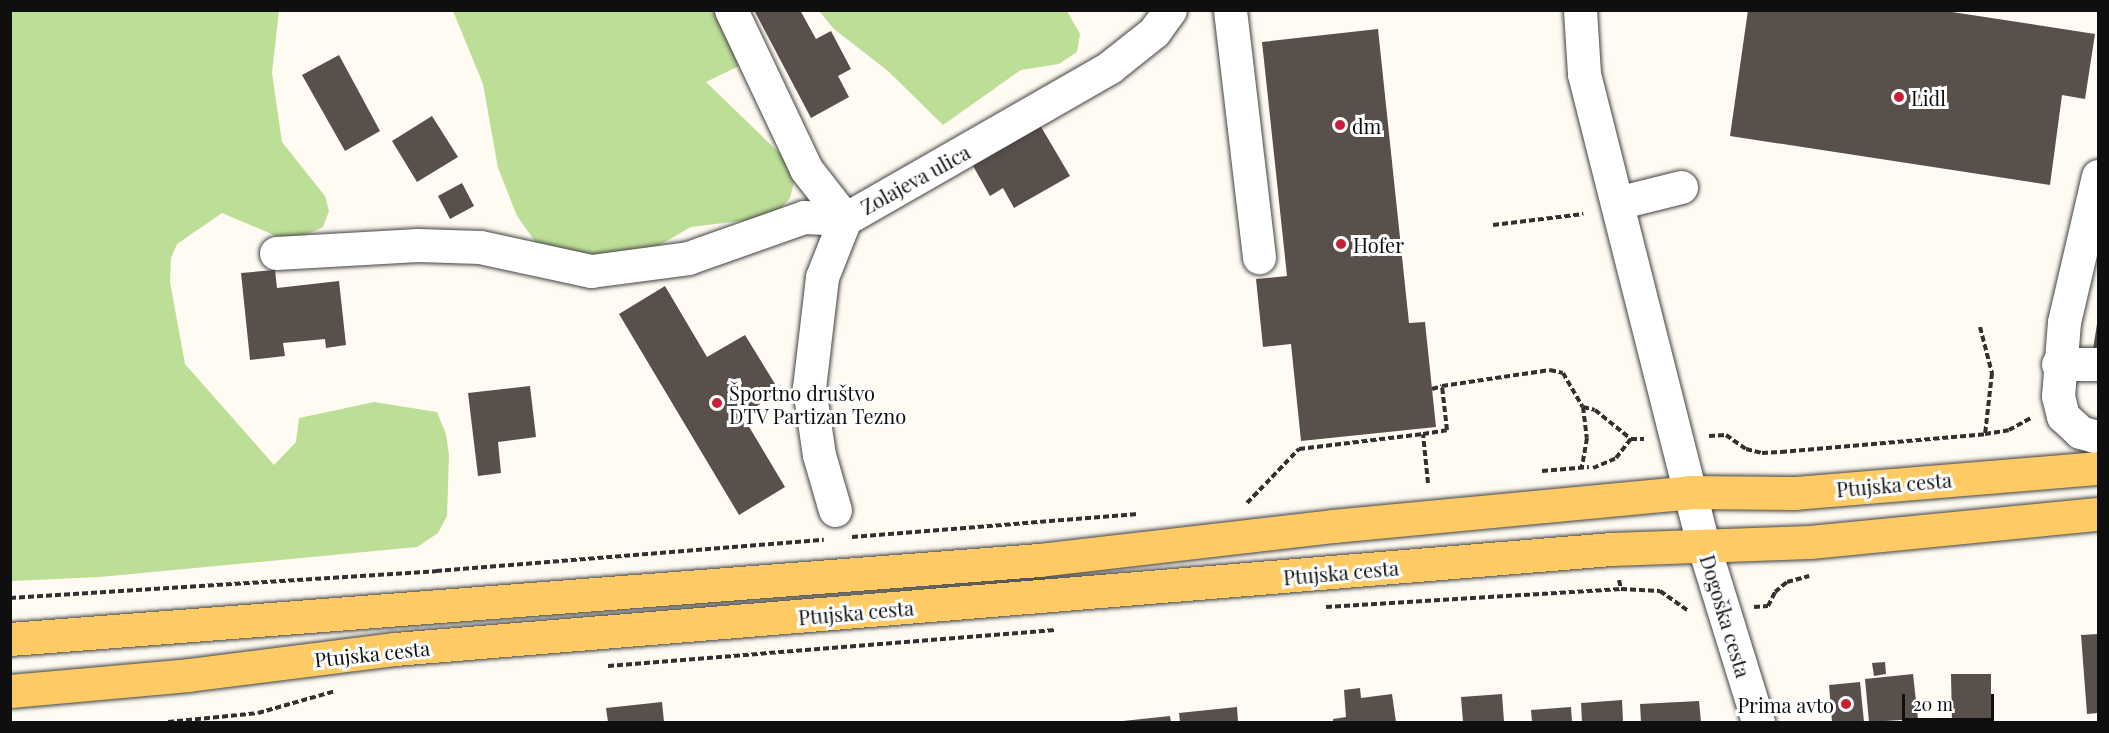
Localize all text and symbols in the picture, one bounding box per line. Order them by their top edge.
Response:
place label: Lidl [1911,85,1946,109]
marker: Lidl [1892,90,1906,104]
place label: dm [1352,113,1381,137]
marker: dm [1333,118,1347,132]
street label: Zolajeva ulica [856,139,974,219]
place label: Hofer [1353,232,1404,256]
marker: Hofer [1334,237,1348,251]
place label: Športno društvo DTV Partizan Tezno [729,380,907,427]
marker: Športno društvo DTV Partizan Tezno [710,396,724,410]
street label: Ptujska cesta [1835,467,1953,501]
street label: Dogoška cesta [1696,552,1756,680]
street label: Ptujska cesta [1282,555,1400,589]
street label: Ptujska cesta [797,595,915,629]
street label: Ptujska cesta [313,635,431,671]
scale bar [1905,682,1996,720]
place label: Prima avto [1737,692,1834,716]
text: 20 m [1913,692,1953,716]
marker: Prima avto [1839,697,1853,711]

